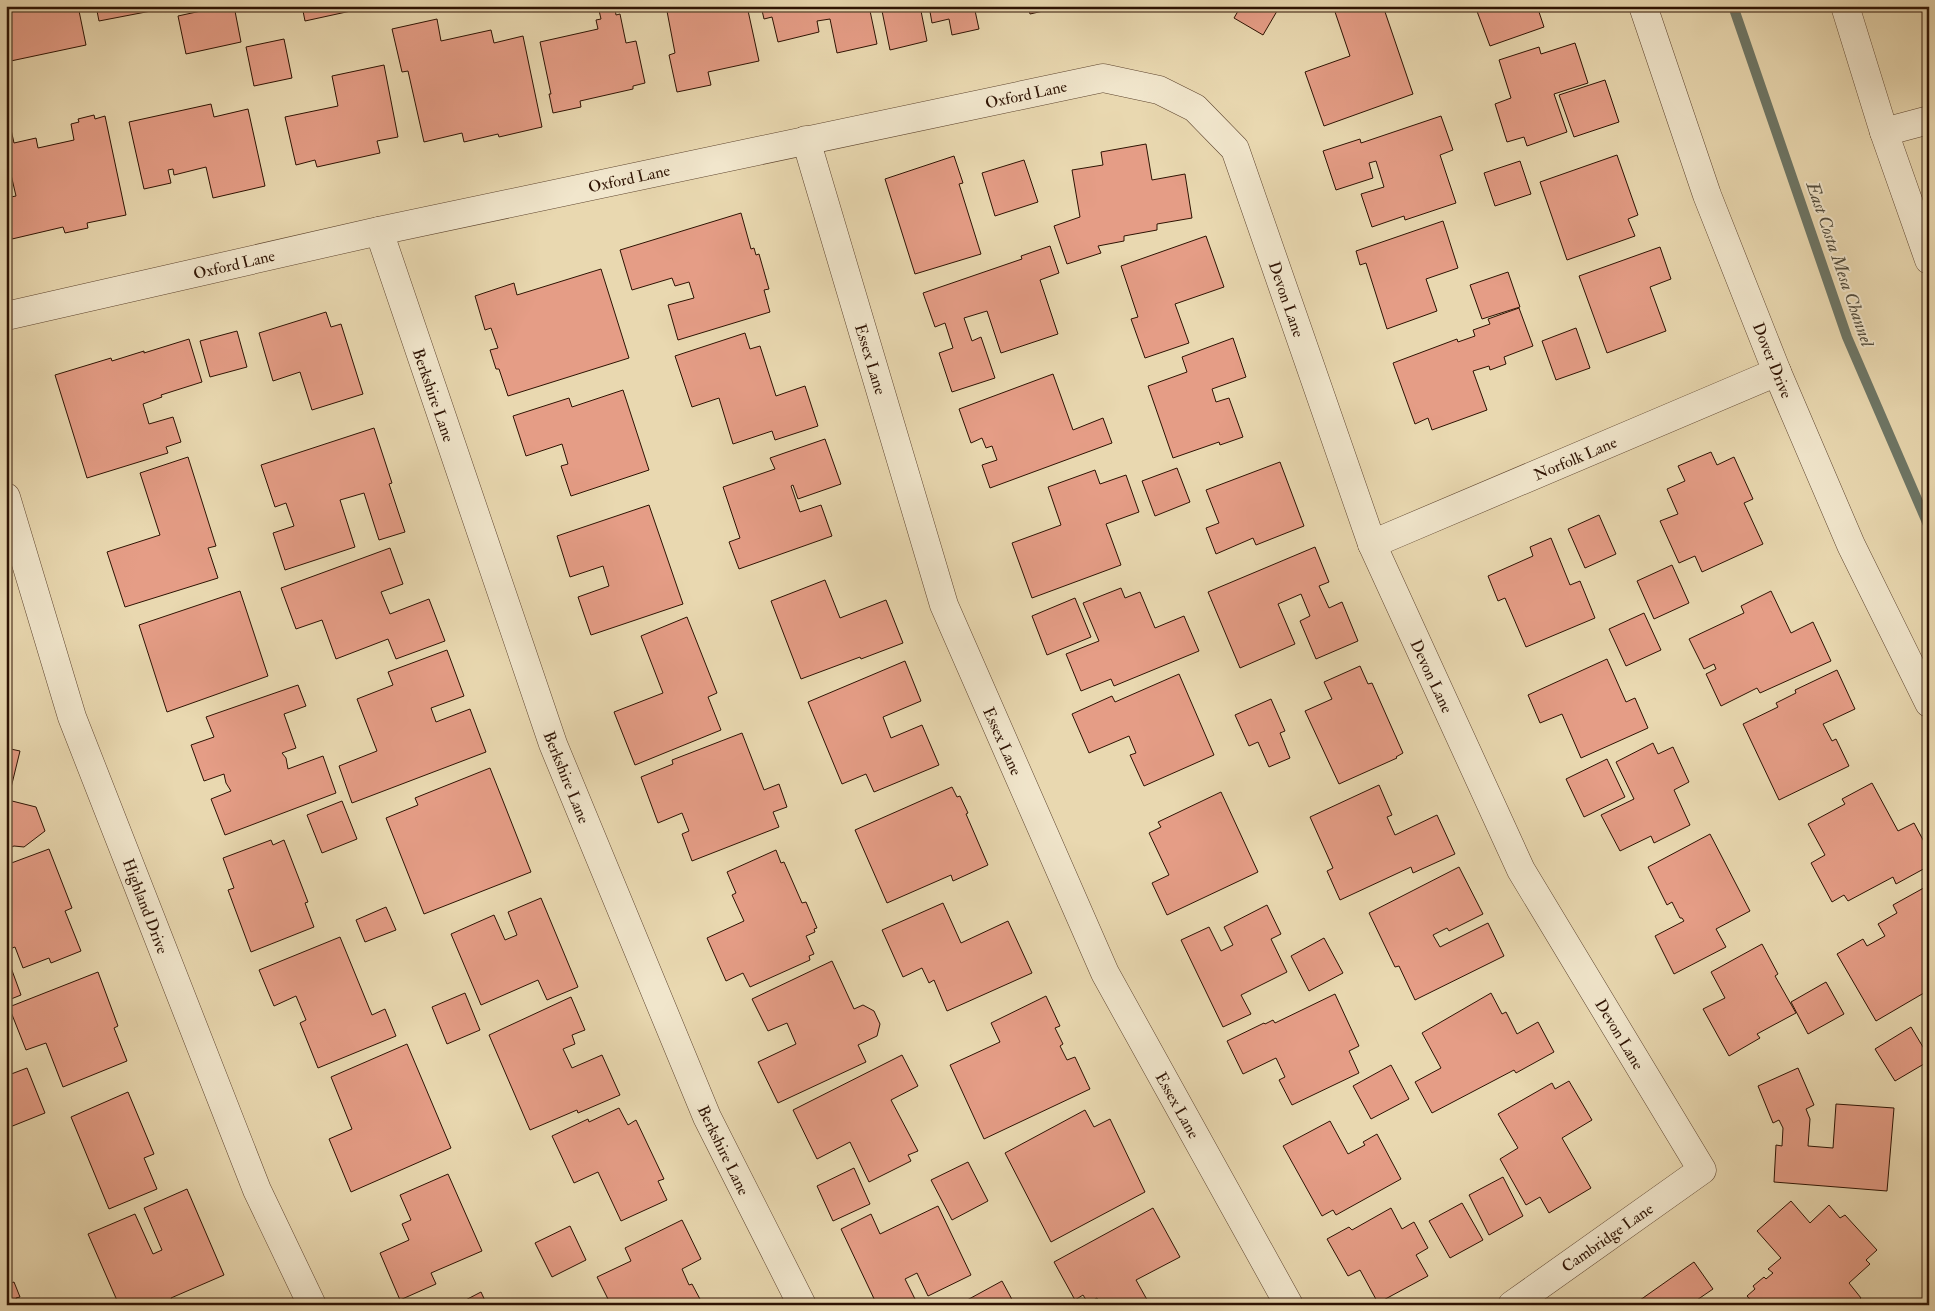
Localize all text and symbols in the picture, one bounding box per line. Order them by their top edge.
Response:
street label: Oxford Lane [983,76,1069,113]
street label: Oxford Lane [586,160,672,197]
water label: East Costa Mesa Channel [1800,178,1879,351]
street label: Oxford Lane [191,246,277,284]
street label: Devon Lane [1264,259,1308,340]
street label: Dover Drive [1748,320,1796,401]
street label: Essex Lane [850,322,890,397]
street label: Berkshire Lane [408,346,459,445]
street label: Norfolk Lane [1531,432,1620,485]
street label: Devon Lane [1405,636,1457,717]
street label: Essex Lane [978,704,1026,779]
street label: Berkshire Lane [538,728,594,827]
street label: Highland Drive [118,856,173,957]
street label: Devon Lane [1590,996,1648,1074]
street label: Essex Lane [1151,1069,1204,1142]
street label: Berkshire Lane [693,1102,754,1199]
street label: Cambridge Lane [1558,1199,1658,1277]

